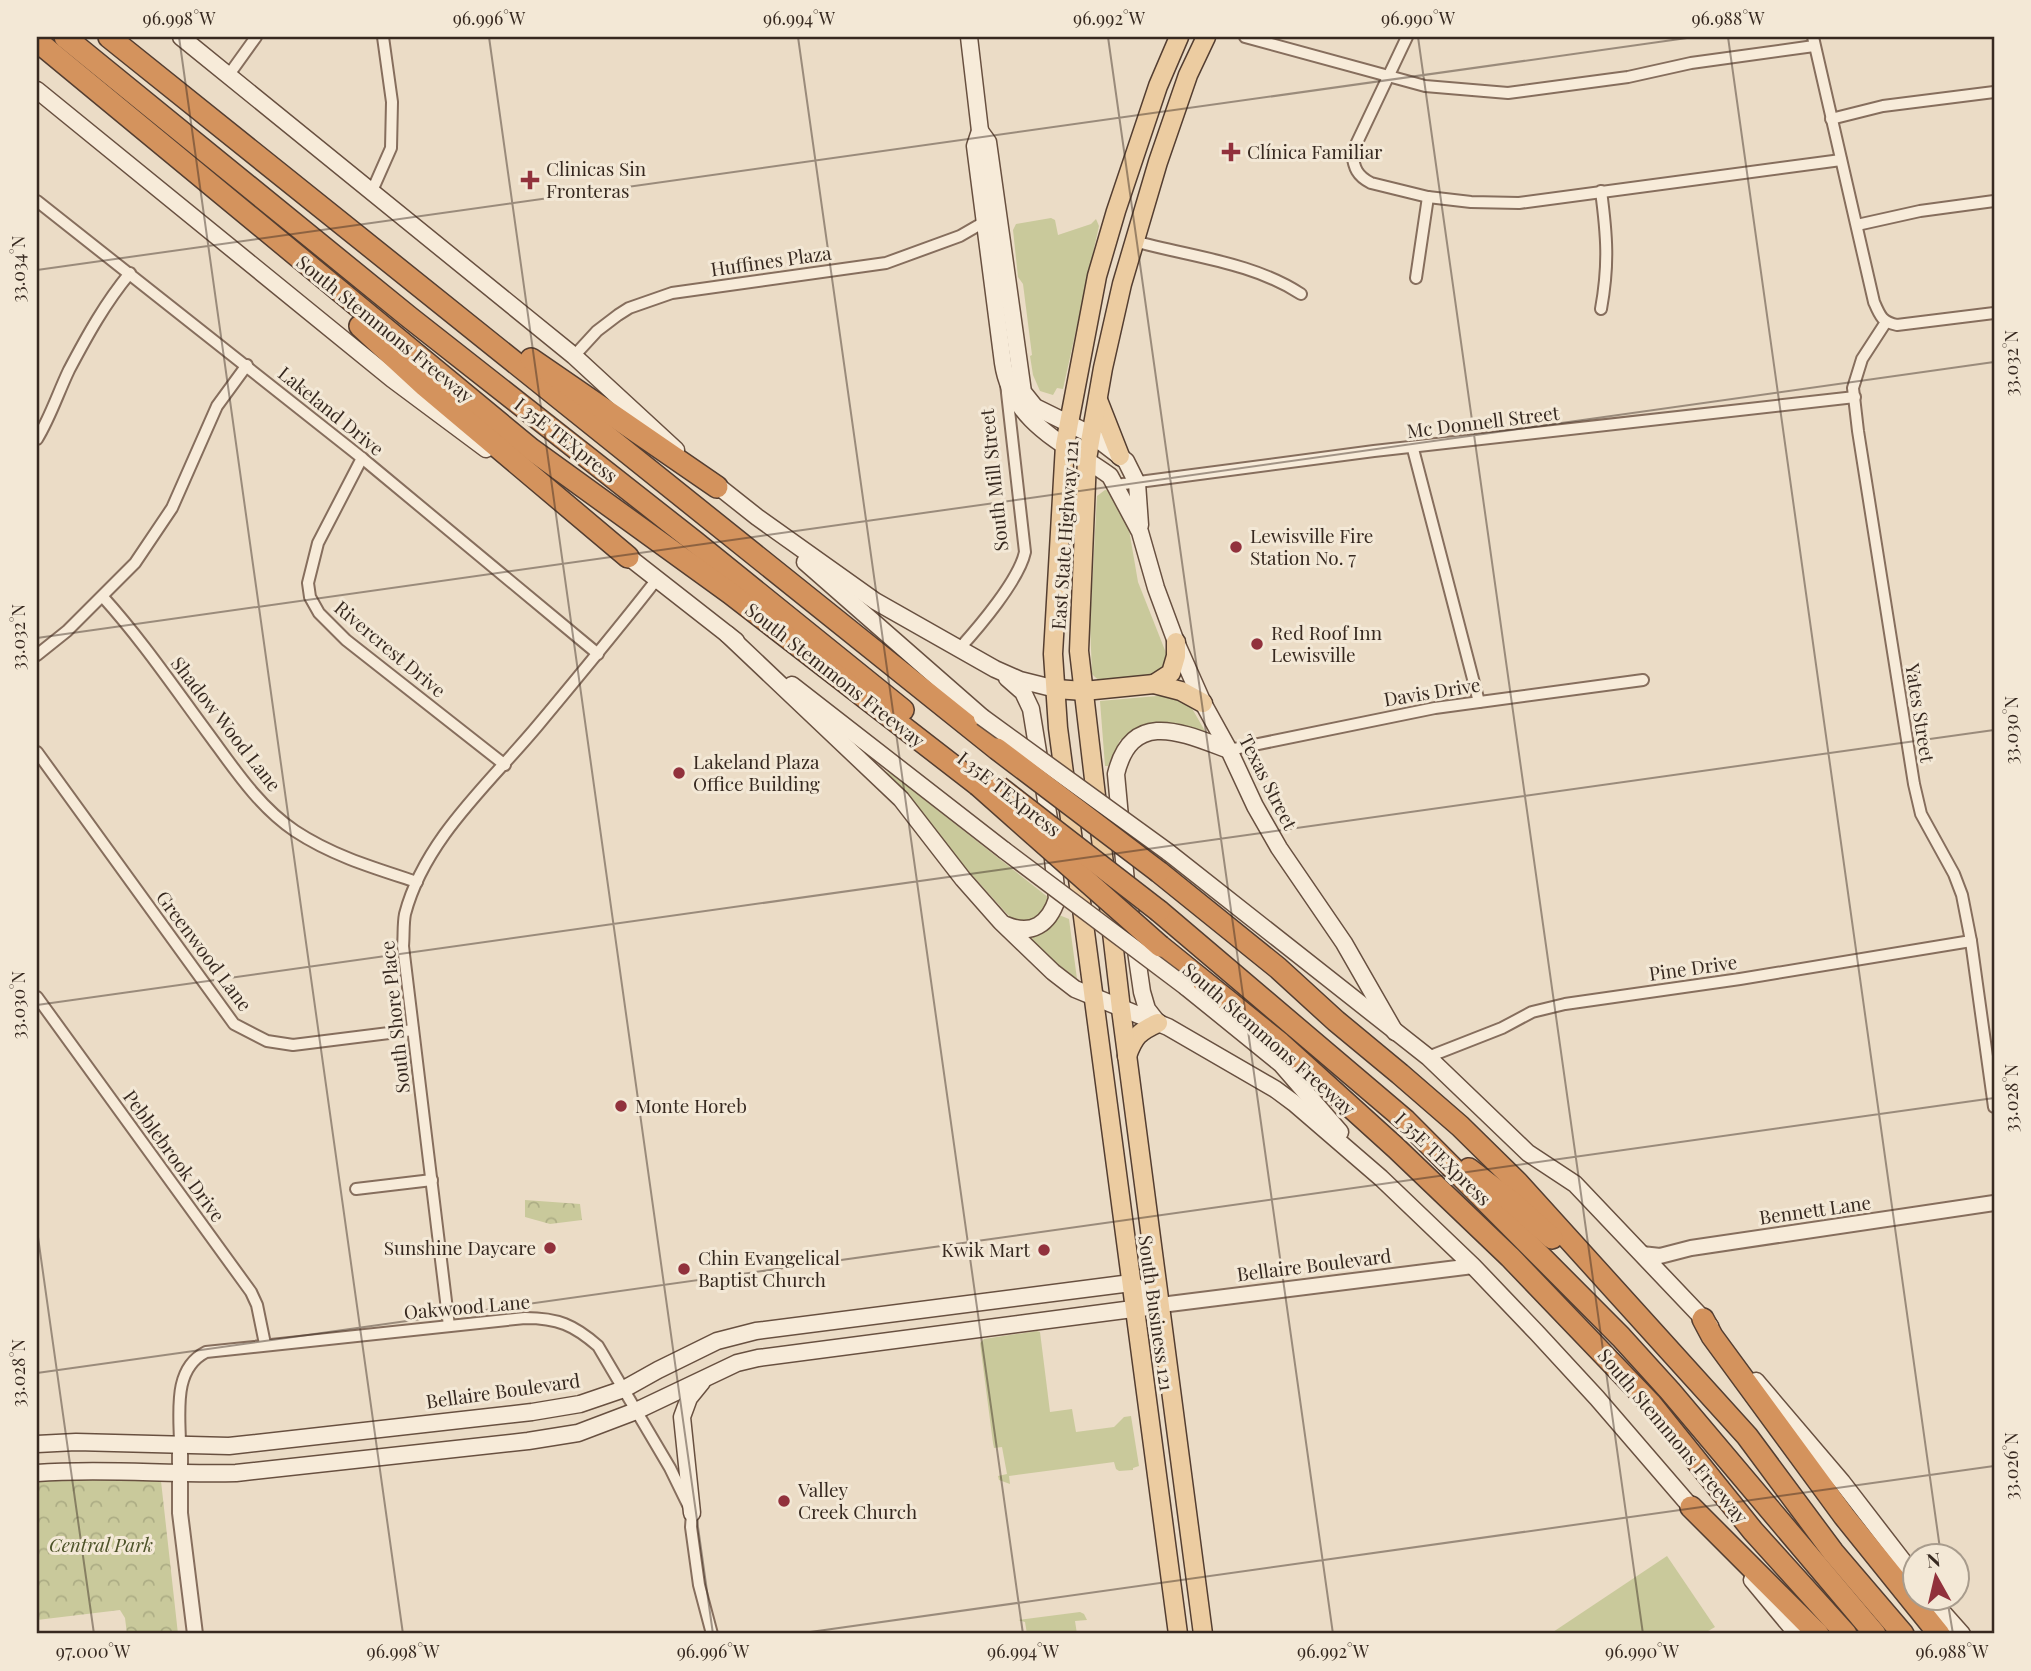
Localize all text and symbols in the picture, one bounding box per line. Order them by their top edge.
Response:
text: 96.998°W [143,6,216,30]
text: 96.996°W [453,6,526,30]
text: 96.994°W [763,6,836,30]
text: 96.992°W [1073,6,1146,30]
text: 96.990°W [1381,6,1456,30]
text: 96.988°W [1691,6,1765,30]
place label: Clínica Familiar [1247,138,1383,164]
marker: Clínica Familiar [1221,142,1241,162]
place label: Clinicas Sin Fronteras [546,155,647,203]
marker: Clinicas Sin Fronteras [520,170,540,190]
text: 33.034°N [6,235,30,302]
street label: Huffines Plaza [709,239,833,281]
street label: South Stemmons Freeway [292,249,480,408]
text: 33.032°N [1999,329,2023,396]
street label: Lakeland Drive [273,360,390,461]
street label: I 35E TEXpress [510,391,624,488]
street label: Mc Donnell Street [1405,399,1561,443]
street label: South Mill Street [973,407,1013,553]
street label: East State Highway 121 [1044,439,1084,631]
place label: Lewisville Fire Station No. 7 [1250,522,1373,570]
marker: Lewisville Fire Station No. 7 [1228,539,1244,555]
street label: Rivercrest Drive [330,594,452,702]
street label: South Stemmons Freeway [740,596,931,753]
text: 33.032°N [6,603,30,670]
place label: Red Roof Inn Lewisville [1271,619,1383,667]
marker: Red Roof Inn Lewisville [1249,636,1265,652]
street label: Shadow Wood Lane [166,651,288,796]
street label: Yates Street [1900,660,1942,765]
street label: Davis Drive [1382,671,1482,711]
text: 33.030°N [1999,695,2023,764]
street label: Texas Street [1234,729,1304,834]
street label: I 35E TEXpress [953,745,1067,842]
place label: Lakeland Plaza Office Building [693,748,820,796]
marker: Lakeland Plaza Office Building [671,765,687,781]
street label: Greenwood Lane [151,885,259,1016]
street label: South Shore Place [373,940,415,1095]
street label: Pine Drive [1647,948,1739,986]
street label: South Stemmons Freeway [1178,956,1362,1121]
text: 33.030°N [6,970,30,1039]
text: 33.028°N [1999,1064,2023,1132]
street label: Pebblebrook Drive [118,1084,232,1227]
place label: Monte Horeb [635,1092,747,1118]
marker: Monte Horeb [613,1098,629,1114]
street label: I 35E TEXpress [1390,1106,1498,1211]
street label: Bennett Lane [1757,1188,1872,1230]
street label: South Business 121 [1133,1233,1181,1392]
place label: Sunshine Daycare [384,1234,536,1260]
place label: Kwik Mart [941,1236,1030,1262]
marker: Sunshine Daycare [542,1240,558,1256]
marker: Kwik Mart [1036,1242,1052,1258]
street label: Bellaire Boulevard [1235,1242,1393,1286]
place label: Chin Evangelical Baptist Church [698,1244,840,1292]
marker: Chin Evangelical Baptist Church [676,1261,692,1277]
street label: Oakwood Lane [403,1288,531,1324]
text: 33.028°N [6,1339,30,1407]
street label: South Stemmons Freeway [1593,1342,1755,1529]
street label: Bellaire Boulevard [424,1366,582,1414]
text: 33.026°N [1999,1432,2023,1500]
place label: Valley Creek Church [797,1476,917,1524]
marker: Valley Creek Church [776,1493,792,1509]
park label: Central Park [49,1531,153,1557]
north arrow [1902,1542,1972,1612]
text: N [1925,1545,1942,1573]
text: 97.000°W [56,1639,131,1663]
text: 96.998°W [367,1639,440,1663]
text: 96.996°W [677,1639,750,1663]
text: 96.994°W [987,1639,1060,1663]
text: 96.992°W [1297,1639,1370,1663]
text: 96.990°W [1605,1639,1680,1663]
text: 96.988°W [1915,1639,1989,1663]

